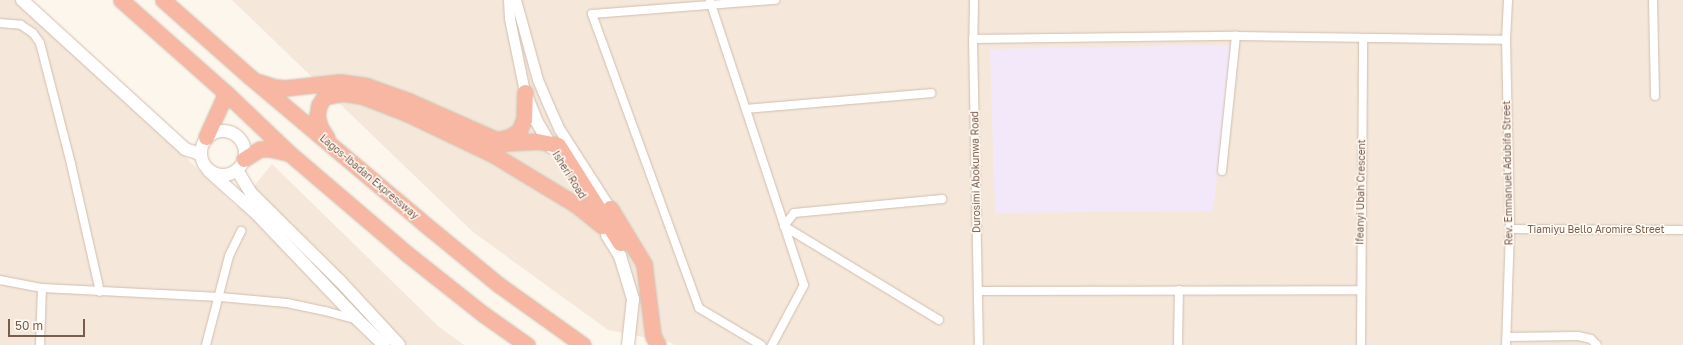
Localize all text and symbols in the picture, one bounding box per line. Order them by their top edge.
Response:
street label: Rev. Emmanuel Adubifa Street [1501,101,1515,245]
street label: Durosimi Abokunwa Road [969,111,983,233]
street label: Lagos-Ibadan Expressway [317,132,421,222]
street label: Ifeanyi Ubah Crescent [1354,139,1368,245]
street label: Isheri Road [550,149,588,201]
street label: Tiamiyu Bello Aromire Street [1527,224,1665,236]
scale bar [10,311,87,337]
text: 50 m [15,318,43,333]

